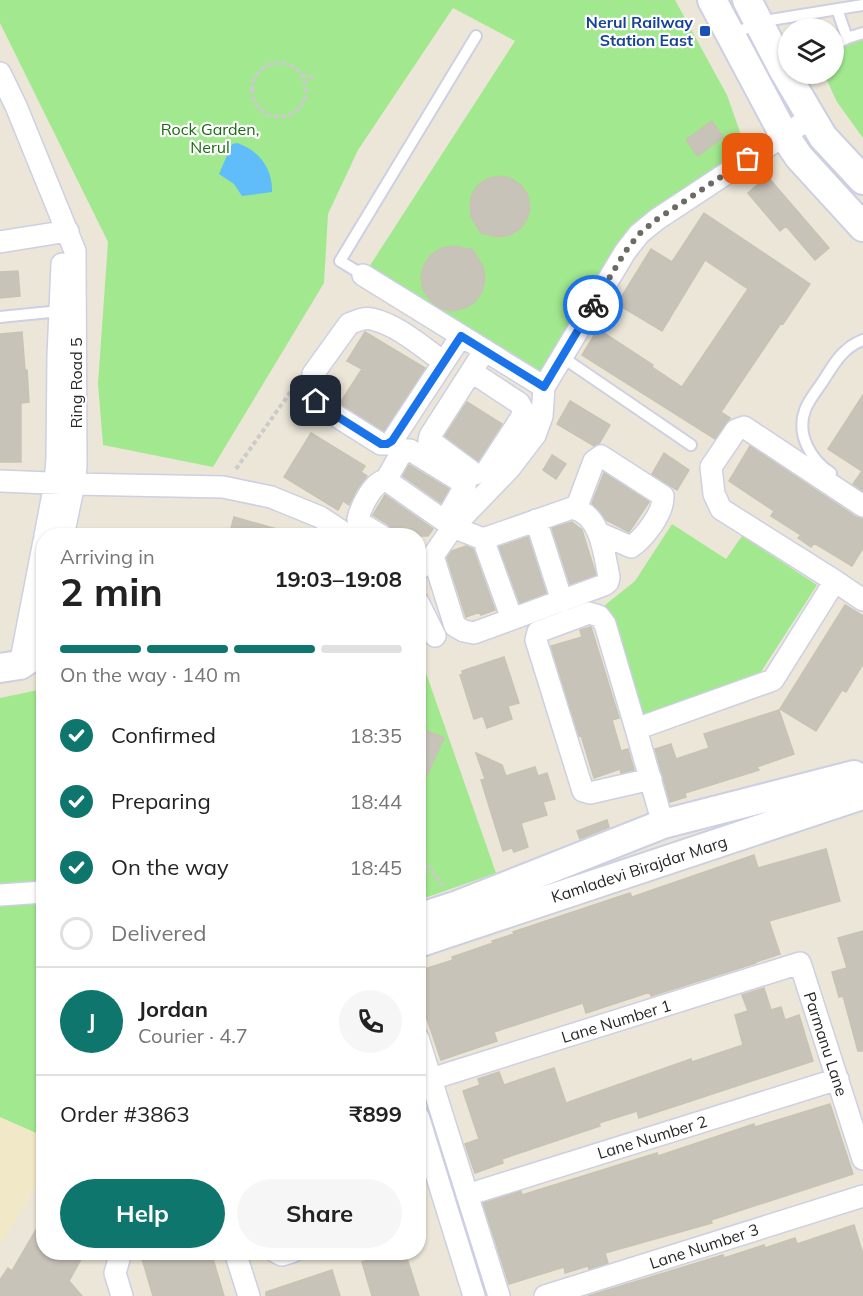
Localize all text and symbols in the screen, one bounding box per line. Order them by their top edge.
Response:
place label: Nerul Railway Station East [586,12,693,50]
map controls [778,18,844,84]
button: layers [778,18,844,84]
marker: Nerul Railway Station East [698,24,712,38]
park label: Rock Garden, Nerul [161,119,259,157]
pin [722,133,773,184]
icon: bag [731,142,764,175]
courier [563,275,623,335]
icon: bike [577,289,610,322]
street label: Ring Road 5 [66,337,86,429]
pin [290,375,341,426]
icon: home [299,384,332,417]
text: Arriving in [60,544,155,569]
text: 19:03–19:08 [274,565,402,593]
text: 2 min [60,567,163,616]
text: On the way · 140 m [60,662,241,687]
icon: check [60,719,93,752]
text: Confirmed [111,721,216,749]
text: 18:35 [349,723,402,748]
icon: check [60,785,93,818]
text: Preparing [111,787,211,815]
text: 18:44 [349,789,402,814]
street label: Kamladevi Birajdar Marg [549,831,729,907]
icon: check [60,851,93,884]
text: On the way [111,853,229,881]
text: 18:45 [349,855,402,880]
text: Delivered [111,919,206,947]
street label: Parmanu Lane [800,989,852,1099]
button: phone [339,990,402,1053]
text: Jordan [138,995,208,1023]
street label: Lane Number 1 [559,995,673,1047]
text: J [88,1007,95,1035]
text: Courier · 4.7 [138,1023,248,1048]
text: Order #3863 [60,1100,190,1128]
text: ₹899 [349,1100,402,1128]
street label: Lane Number 2 [595,1111,709,1163]
button: Help [60,1179,225,1248]
button: Share [237,1179,402,1248]
street label: Lane Number 3 [647,1219,761,1273]

